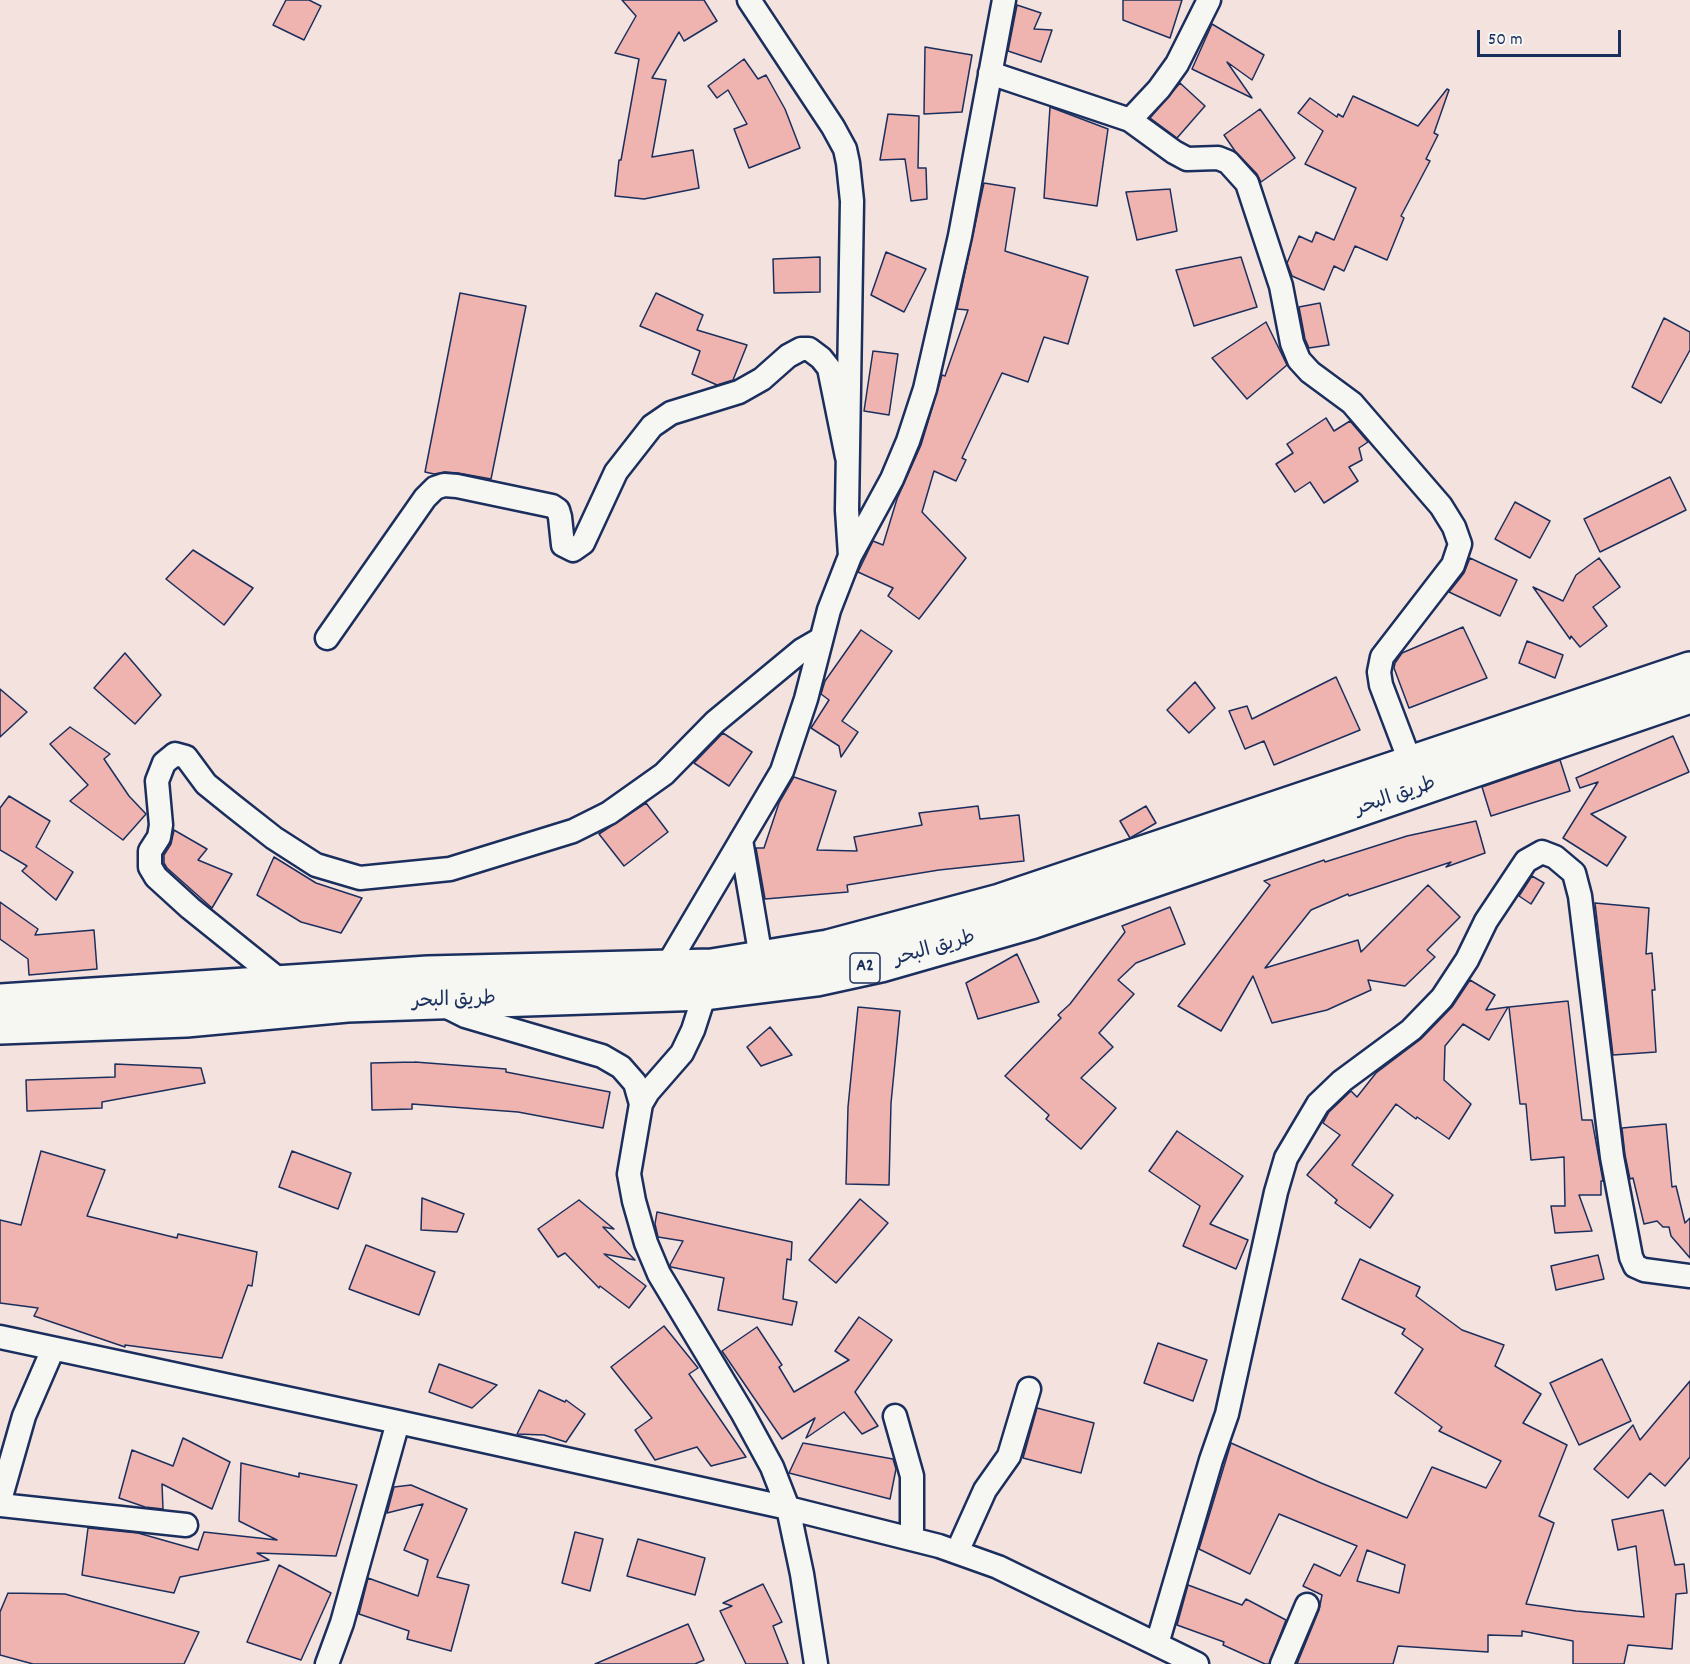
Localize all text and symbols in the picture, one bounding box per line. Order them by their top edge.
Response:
scale bar [1480,18,1624,56]
text: 50 m [1488,28,1523,53]
street label: طريق البحر [1352,773,1440,823]
street label: طريق البحر [891,927,979,973]
road number: A2 [850,953,880,983]
street label: طريق البحر [412,989,496,1015]

